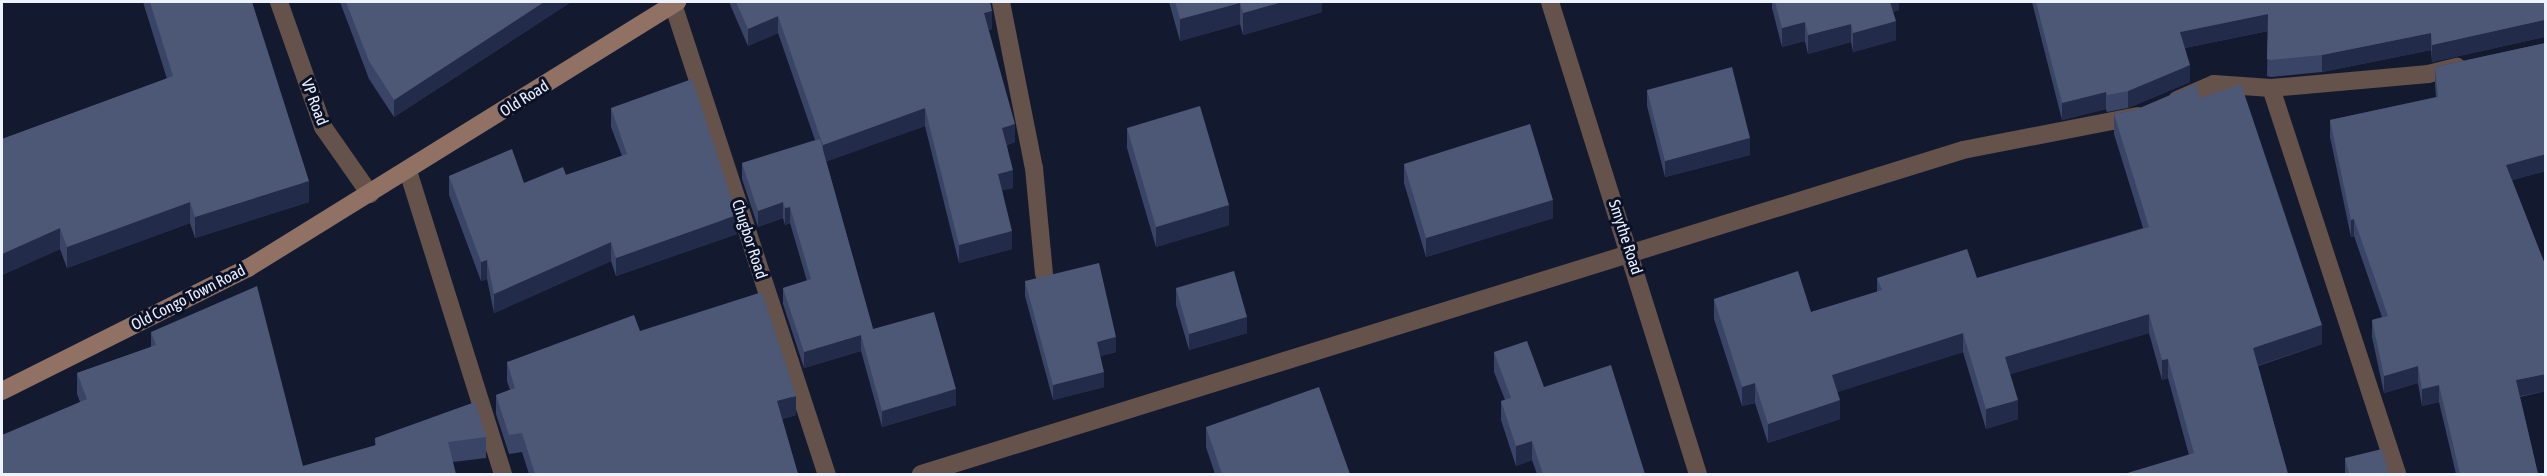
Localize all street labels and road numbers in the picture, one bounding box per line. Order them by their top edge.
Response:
street label: VP Road [297,76,333,128]
street label: Old Road [496,76,552,120]
street label: Chugbor Road [728,197,772,281]
street label: Smythe Road [1605,197,1647,277]
street label: Old Congo Town Road [128,260,248,334]

